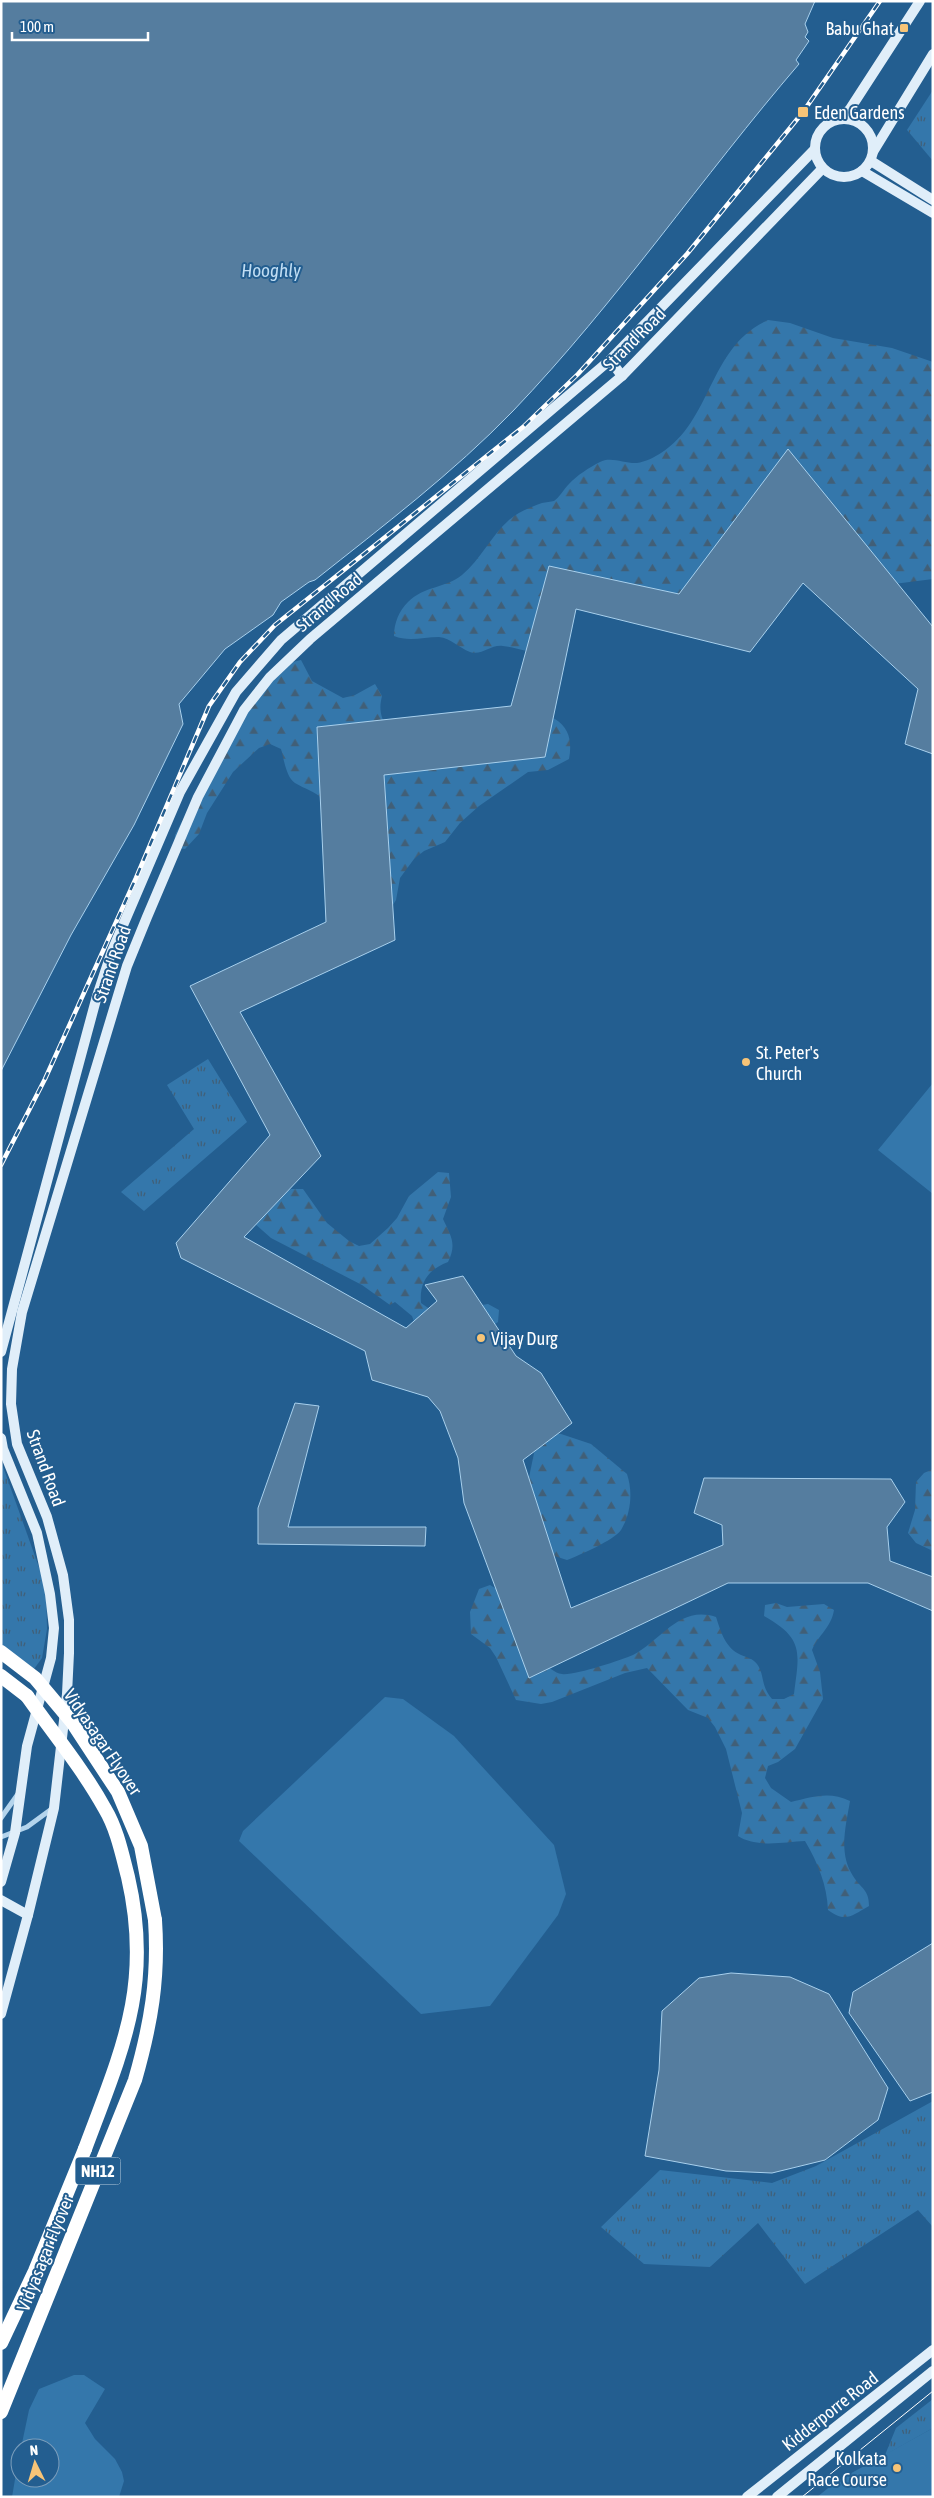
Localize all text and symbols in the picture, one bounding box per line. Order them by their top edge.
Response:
scale bar [12,10,149,42]
text: 100 m [20,18,54,35]
place label: Babu Ghat [826,18,894,39]
marker: Babu Ghat [898,22,910,34]
place label: Eden Gardens [814,102,905,123]
marker: Eden Gardens [796,105,810,119]
water label: Hooghly [241,259,301,281]
street label: Strand Road [598,303,670,375]
street label: Strand Road [292,568,366,636]
street label: Strand Road [89,923,135,1005]
place label: St. Peter's Church [756,1042,819,1084]
marker: St. Peter's Church [740,1056,752,1068]
place label: Vijay Durg [491,1328,558,1349]
marker: Vijay Durg [475,1332,487,1344]
street label: Strand Road [22,1427,70,1509]
street label: Vidyasagar Flyover [60,1685,147,1800]
road number: NH12 [76,2158,120,2184]
street label: Vidyasagar Flyover [12,2191,78,2314]
street label: Kidderporre Road [778,2367,882,2455]
north arrow [10,2438,60,2488]
text: N [29,2442,39,2458]
place label: Kolkata Race Course [807,2448,887,2490]
marker: Kolkata Race Course [891,2462,903,2474]

